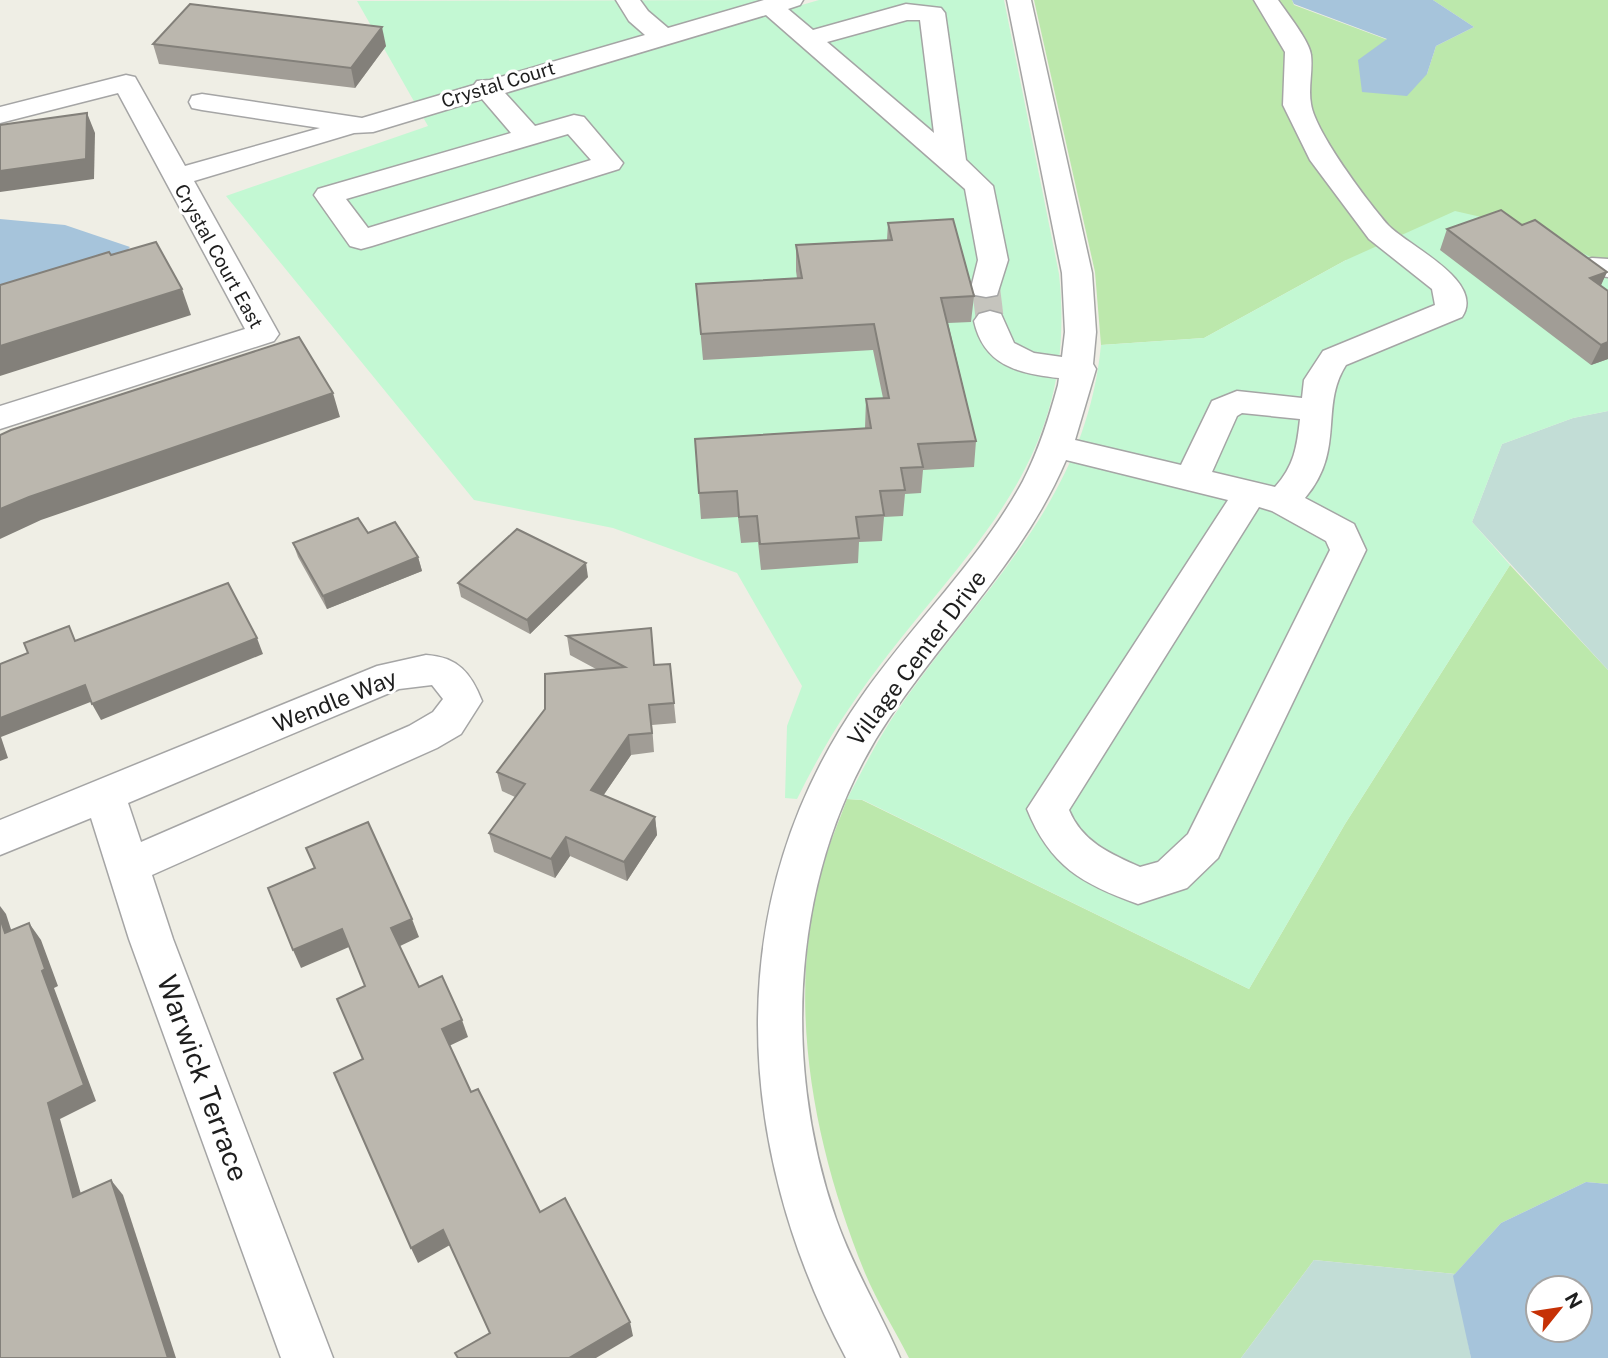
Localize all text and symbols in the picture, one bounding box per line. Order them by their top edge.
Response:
street label: Crystal Court [438,56,558,112]
street label: Crystal Court East [170,180,268,332]
street label: Village Center Drive [842,565,991,751]
street label: Wendle Way [269,663,401,738]
street label: Warwick Terrace [151,970,256,1185]
north arrow [1524,1274,1594,1344]
text: N [1560,1289,1587,1312]

